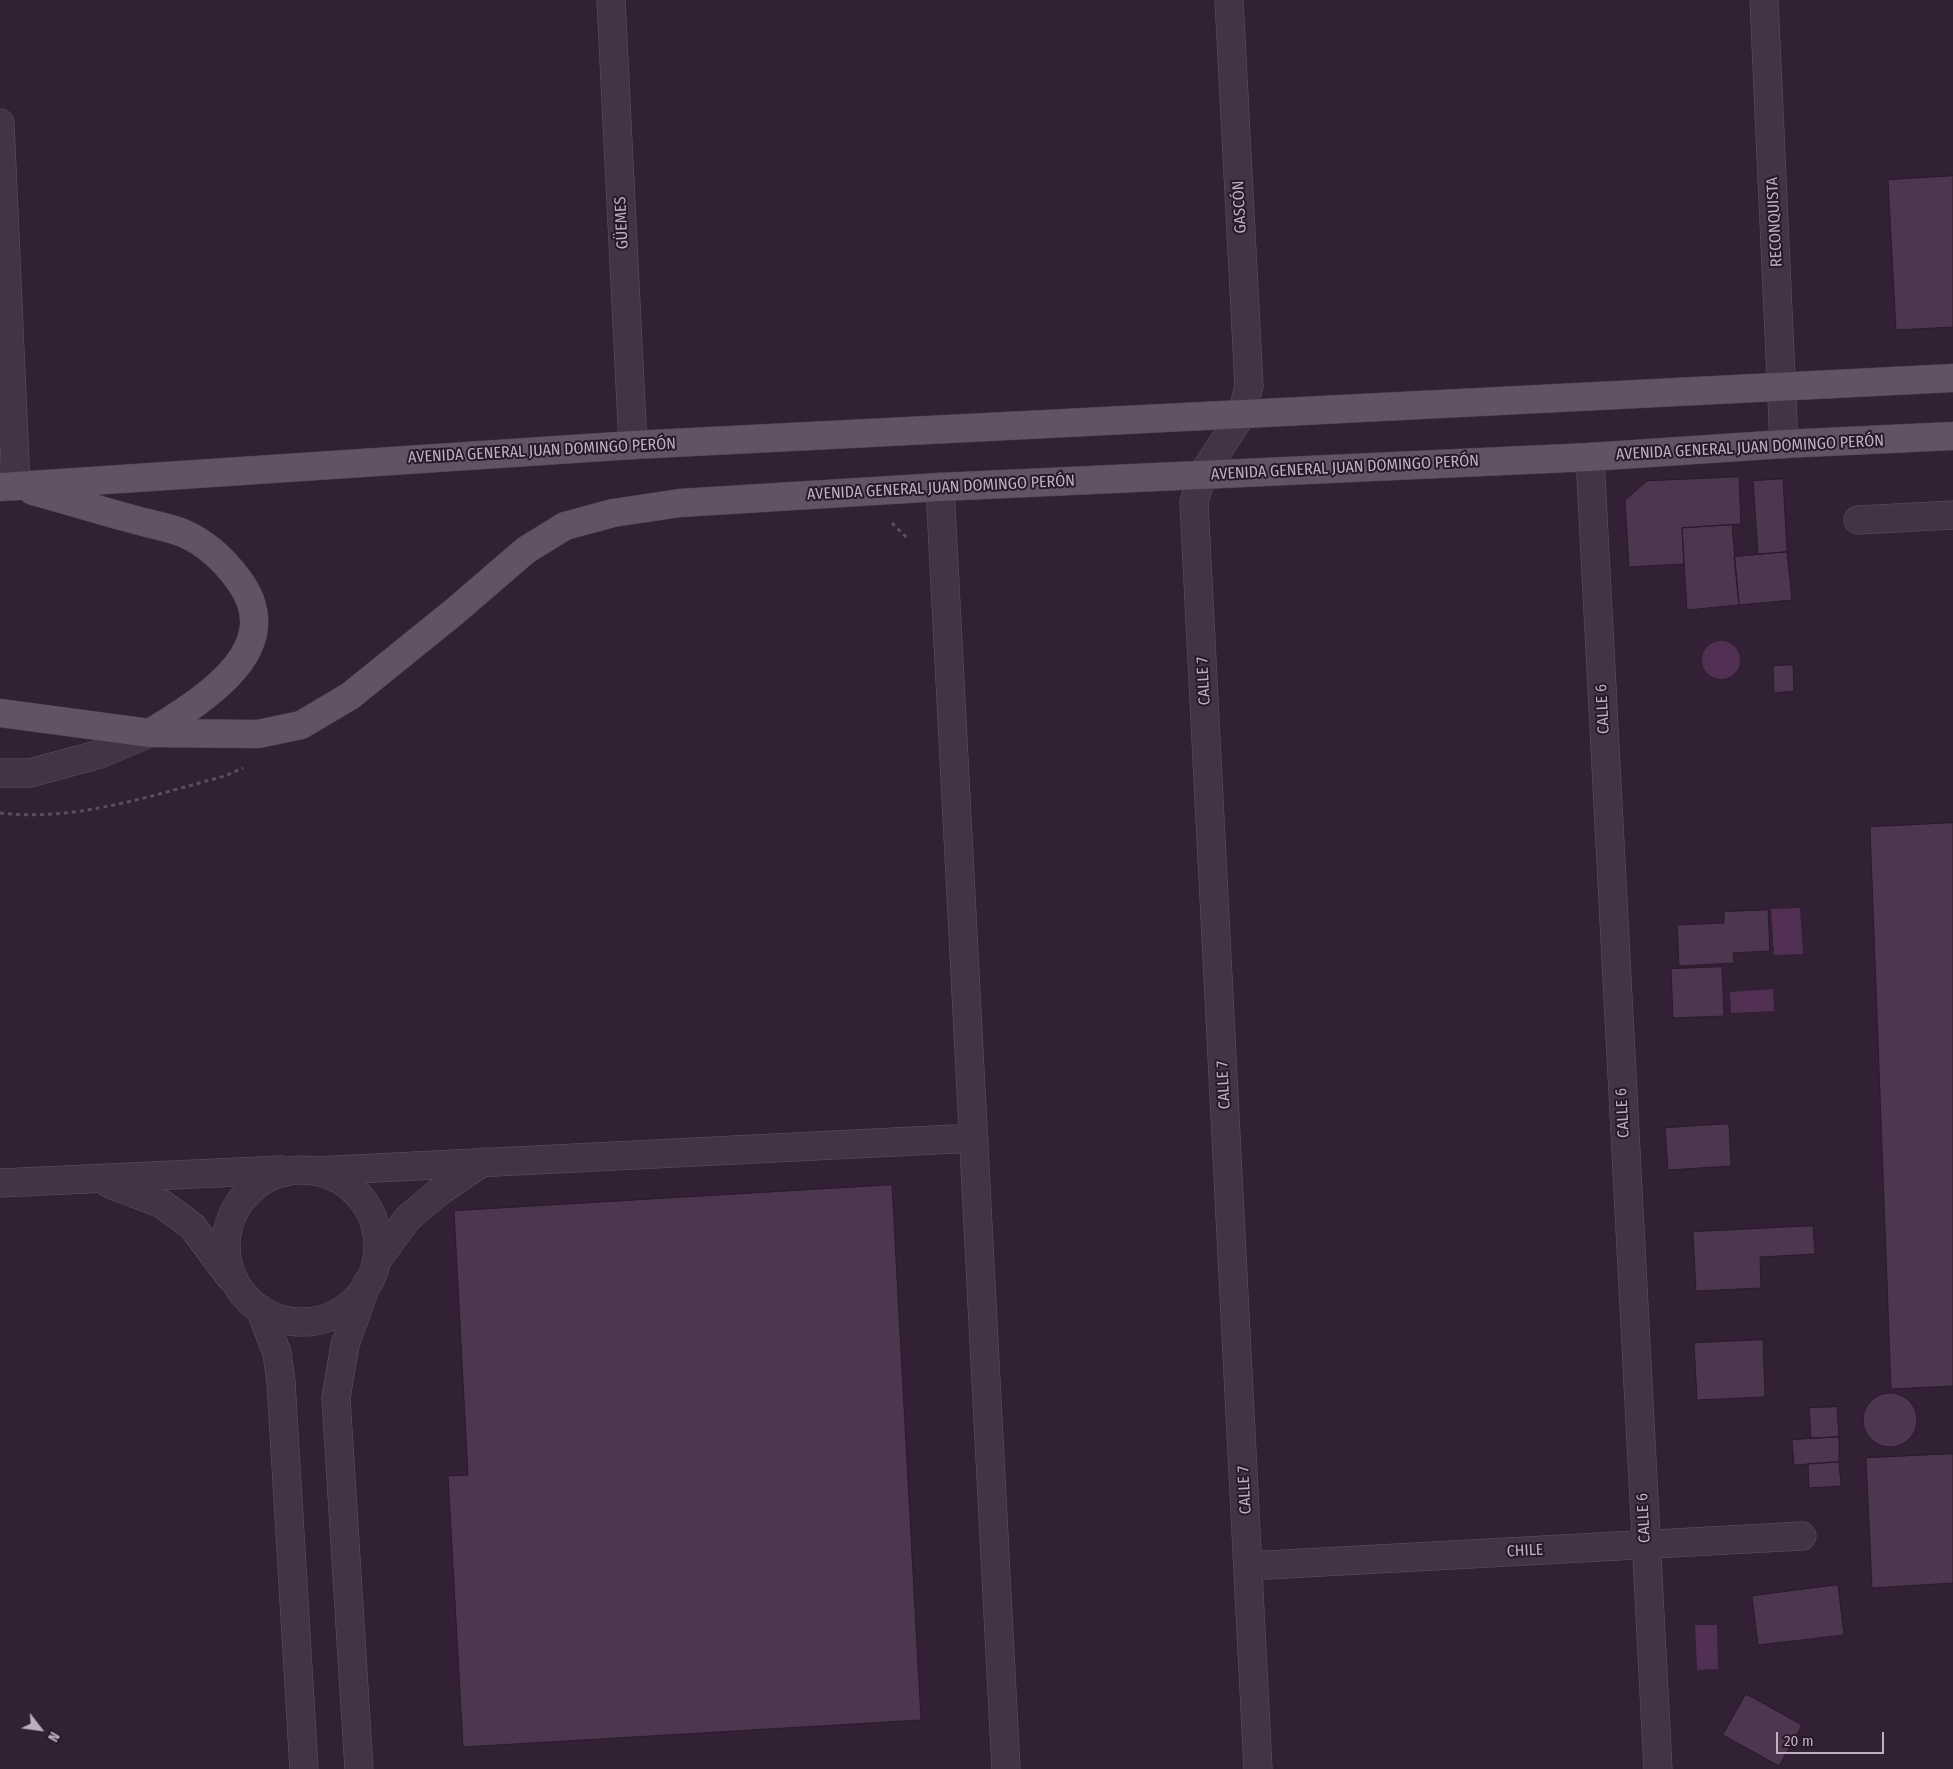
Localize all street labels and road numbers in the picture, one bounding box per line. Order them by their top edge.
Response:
street label: RECONQUISTA [1763,177,1787,267]
street label: GASCÓN [1229,180,1251,234]
street label: GÜEMES [611,196,633,250]
street label: AVENIDA GENERAL JUAN DOMINGO PERÓN [1616,431,1884,465]
street label: AVENIDA GENERAL JUAN DOMINGO PERÓN [408,434,676,468]
street label: AVENIDA GENERAL JUAN DOMINGO PERÓN [1211,451,1479,485]
street label: AVENIDA GENERAL JUAN DOMINGO PERÓN [807,471,1075,505]
street label: CALLE 7 [1193,656,1215,706]
street label: CALLE 6 [1592,684,1614,734]
street label: CALLE 7 [1213,1060,1235,1110]
street label: CALLE 6 [1612,1088,1634,1138]
street label: CALLE 7 [1234,1465,1256,1515]
street label: CALLE 6 [1633,1493,1655,1543]
street label: CHILE [1506,1540,1544,1562]

